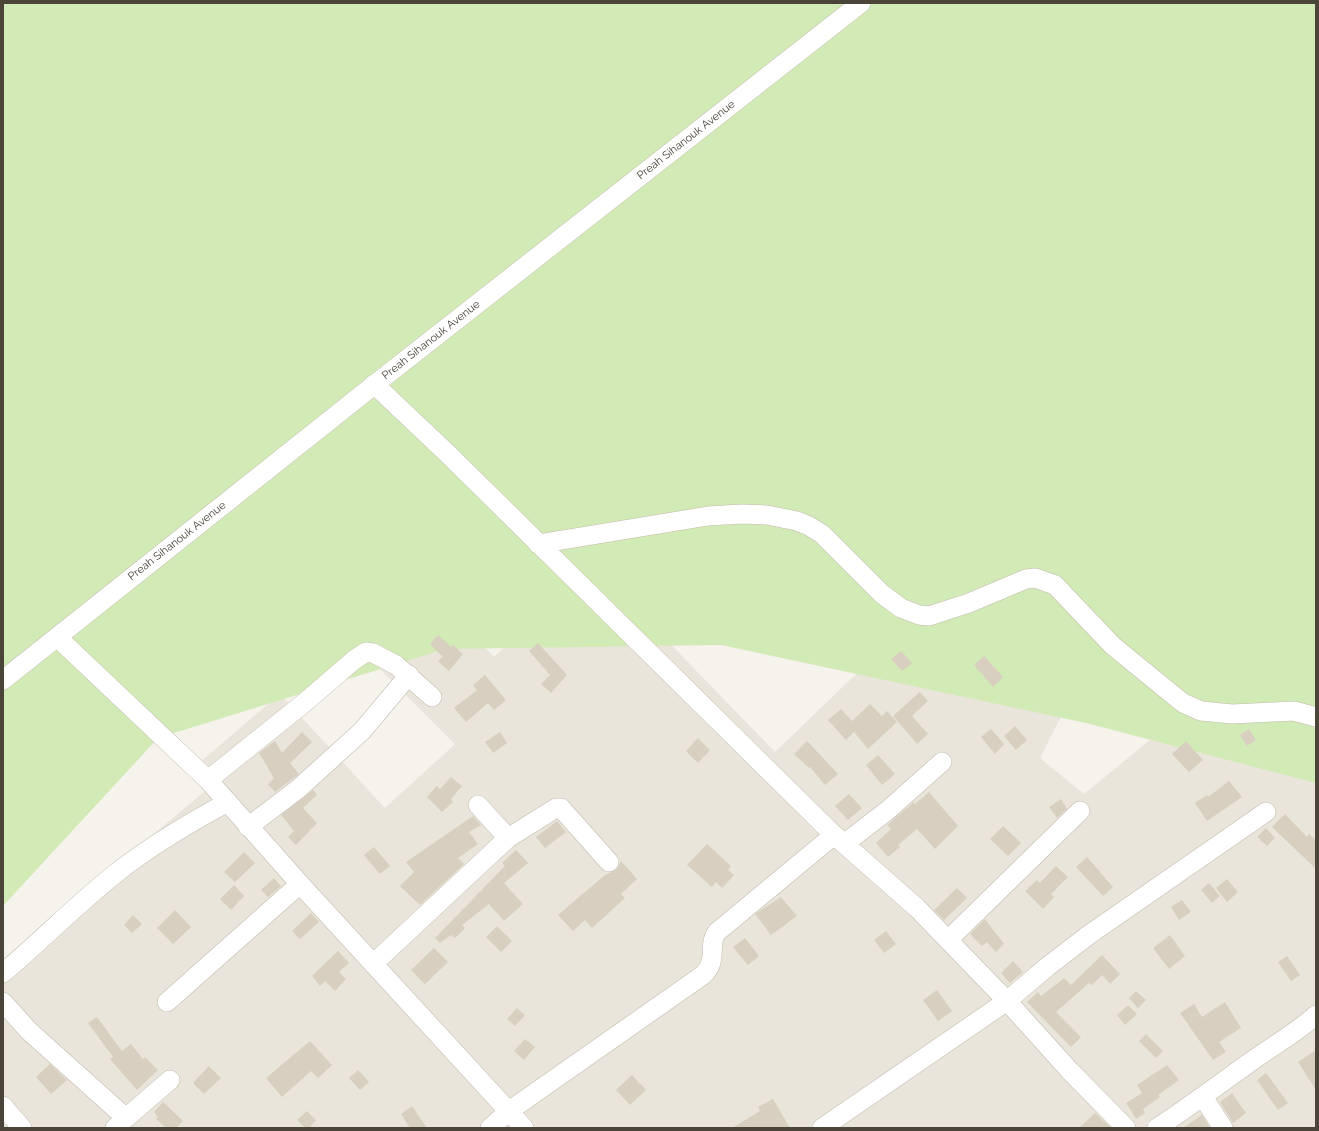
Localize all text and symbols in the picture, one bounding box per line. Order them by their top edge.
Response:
street label: Preah Sihanouk Avenue [634,98,738,182]
street label: Preah Sihanouk Avenue [379,298,483,382]
street label: Preah Sihanouk Avenue [125,499,229,583]

